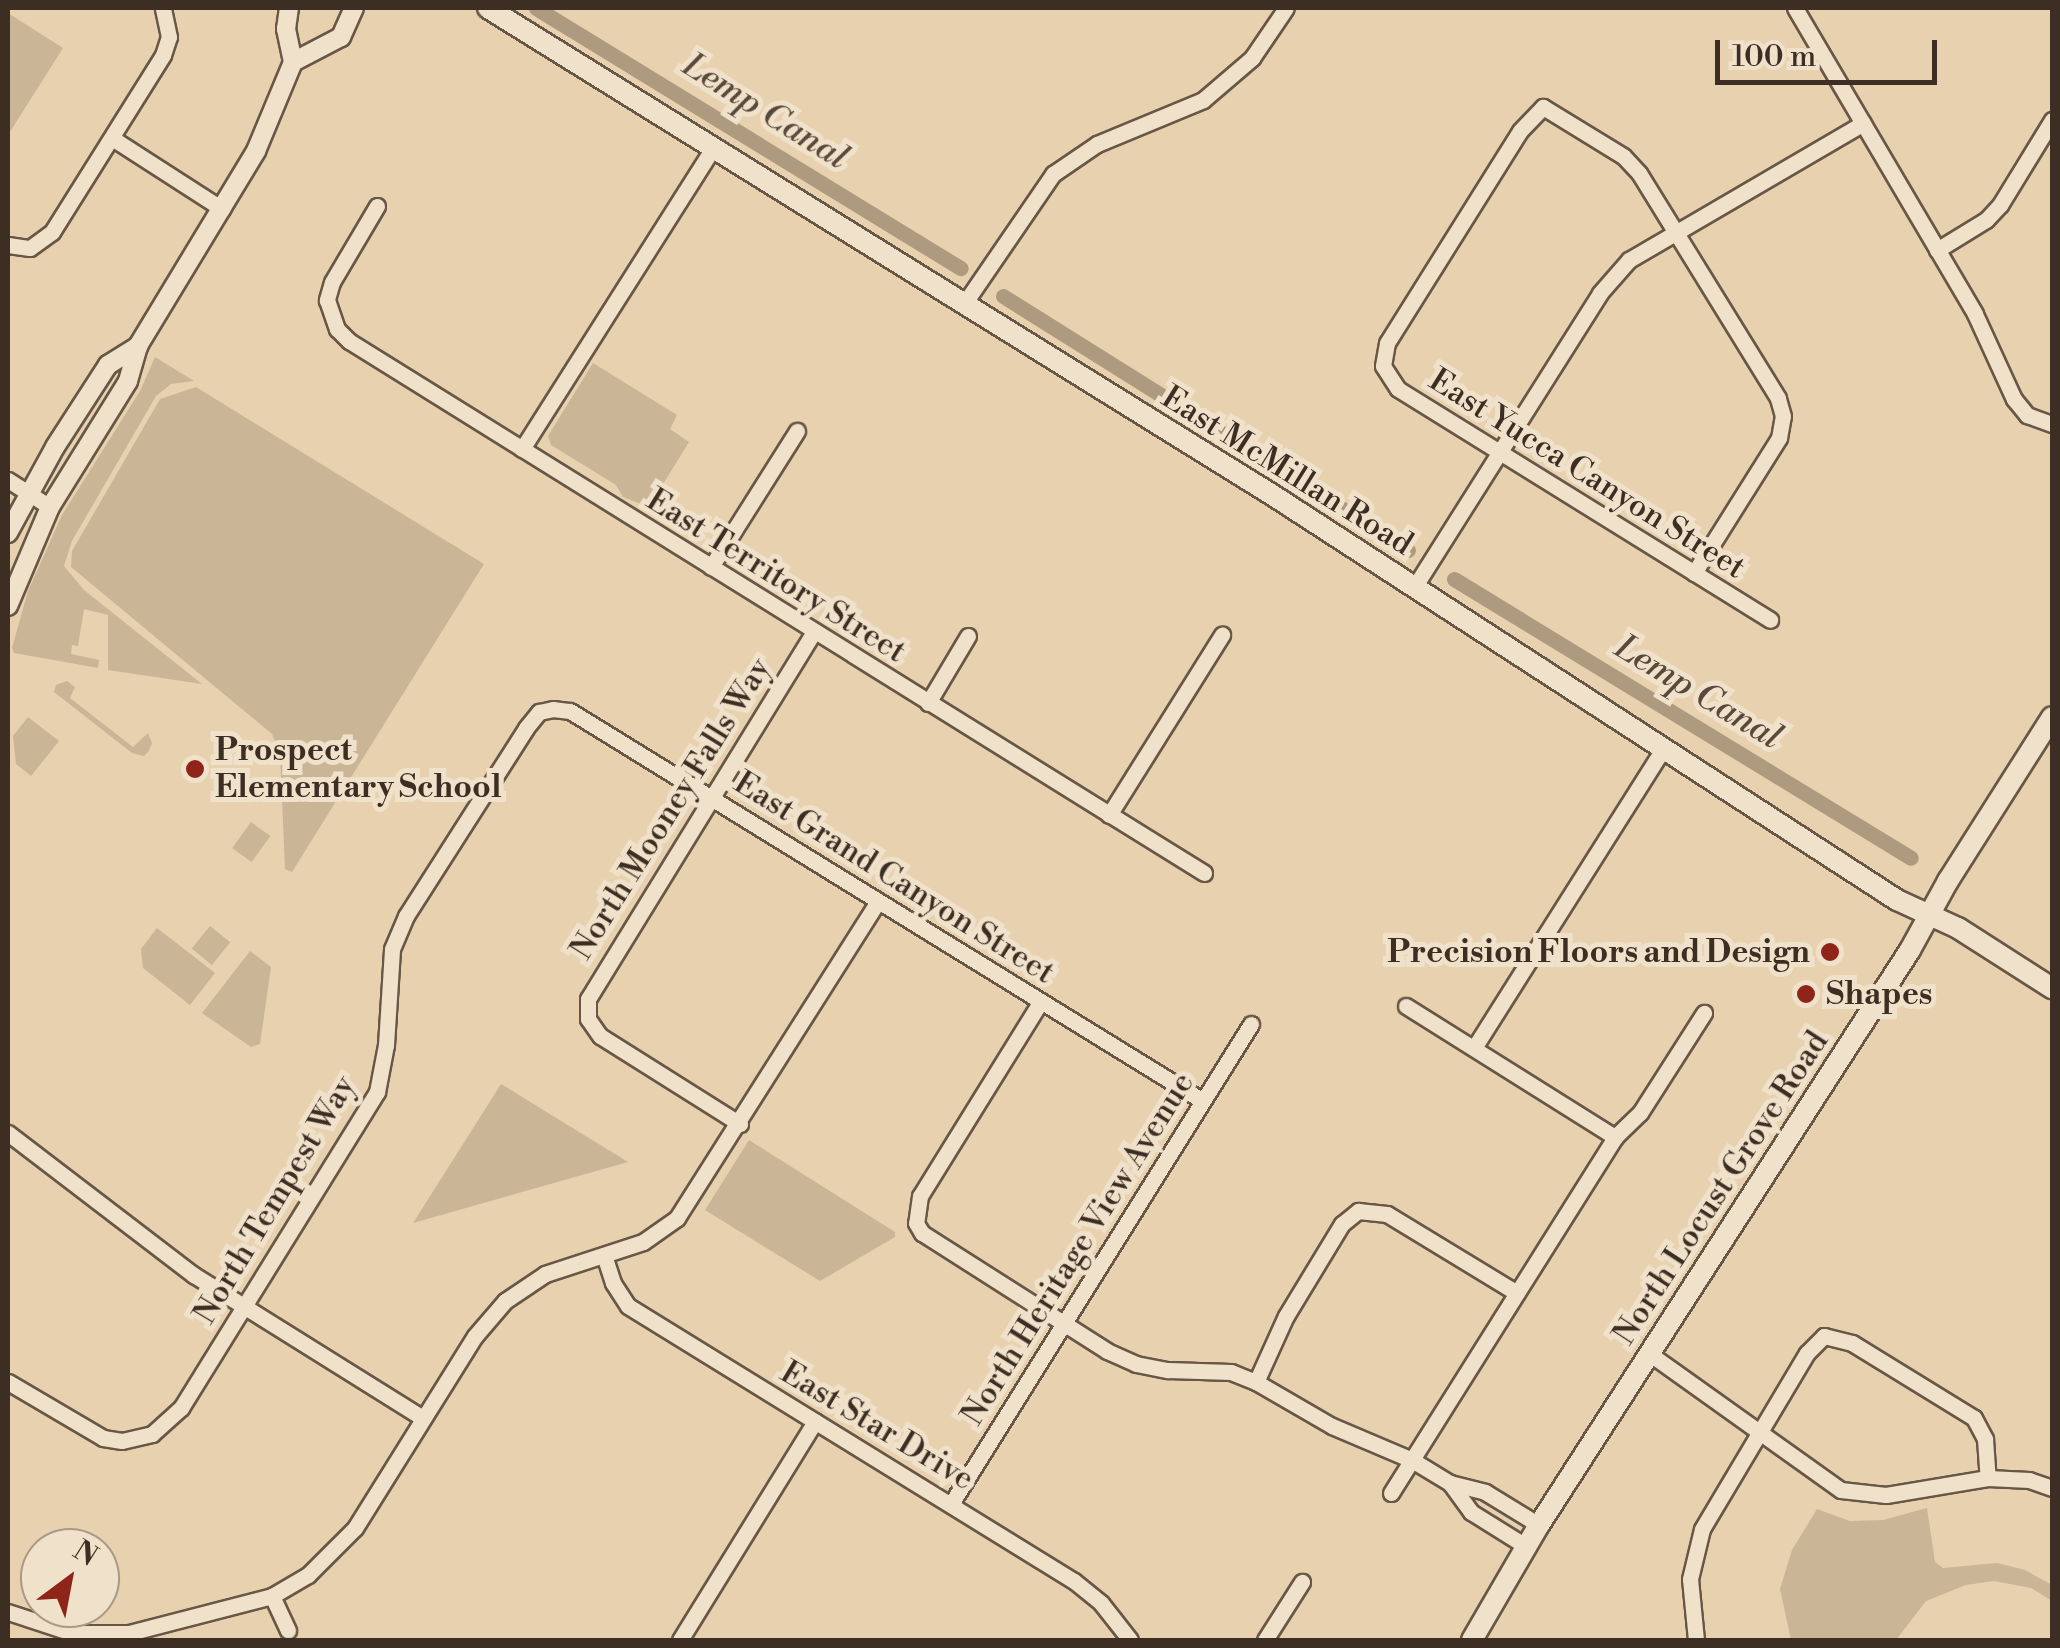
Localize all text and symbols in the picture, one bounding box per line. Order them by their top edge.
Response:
scale bar [1720,20,1942,82]
text: 100 m [1732,38,1816,76]
water label: Lemp Canal [675,45,855,179]
street label: East Yucca Canyon Street [1422,361,1752,587]
street label: East McMillan Road [1154,378,1420,564]
street label: East Territory Street [639,481,913,671]
water label: Lemp Canal [1607,627,1789,759]
street label: North Mooney Falls Way [562,651,780,967]
place label: Prospect Elementary School [215,732,501,807]
marker: Prospect Elementary School [184,758,206,780]
street label: East Grand Canyon Street [727,764,1061,992]
place label: Precision Floors and Design [1387,933,1810,971]
marker: Precision Floors and Design [1819,941,1841,963]
place label: Shapes [1826,975,1933,1013]
marker: Shapes [1795,983,1817,1005]
street label: North Locust Grove Road [1605,1024,1837,1352]
street label: North Heritage View Avenue [953,1066,1203,1432]
street label: North Tempest Way [186,1069,364,1331]
street label: East Star Drive [773,1353,981,1499]
north arrow [20,1528,120,1628]
text: N [66,1533,104,1575]

